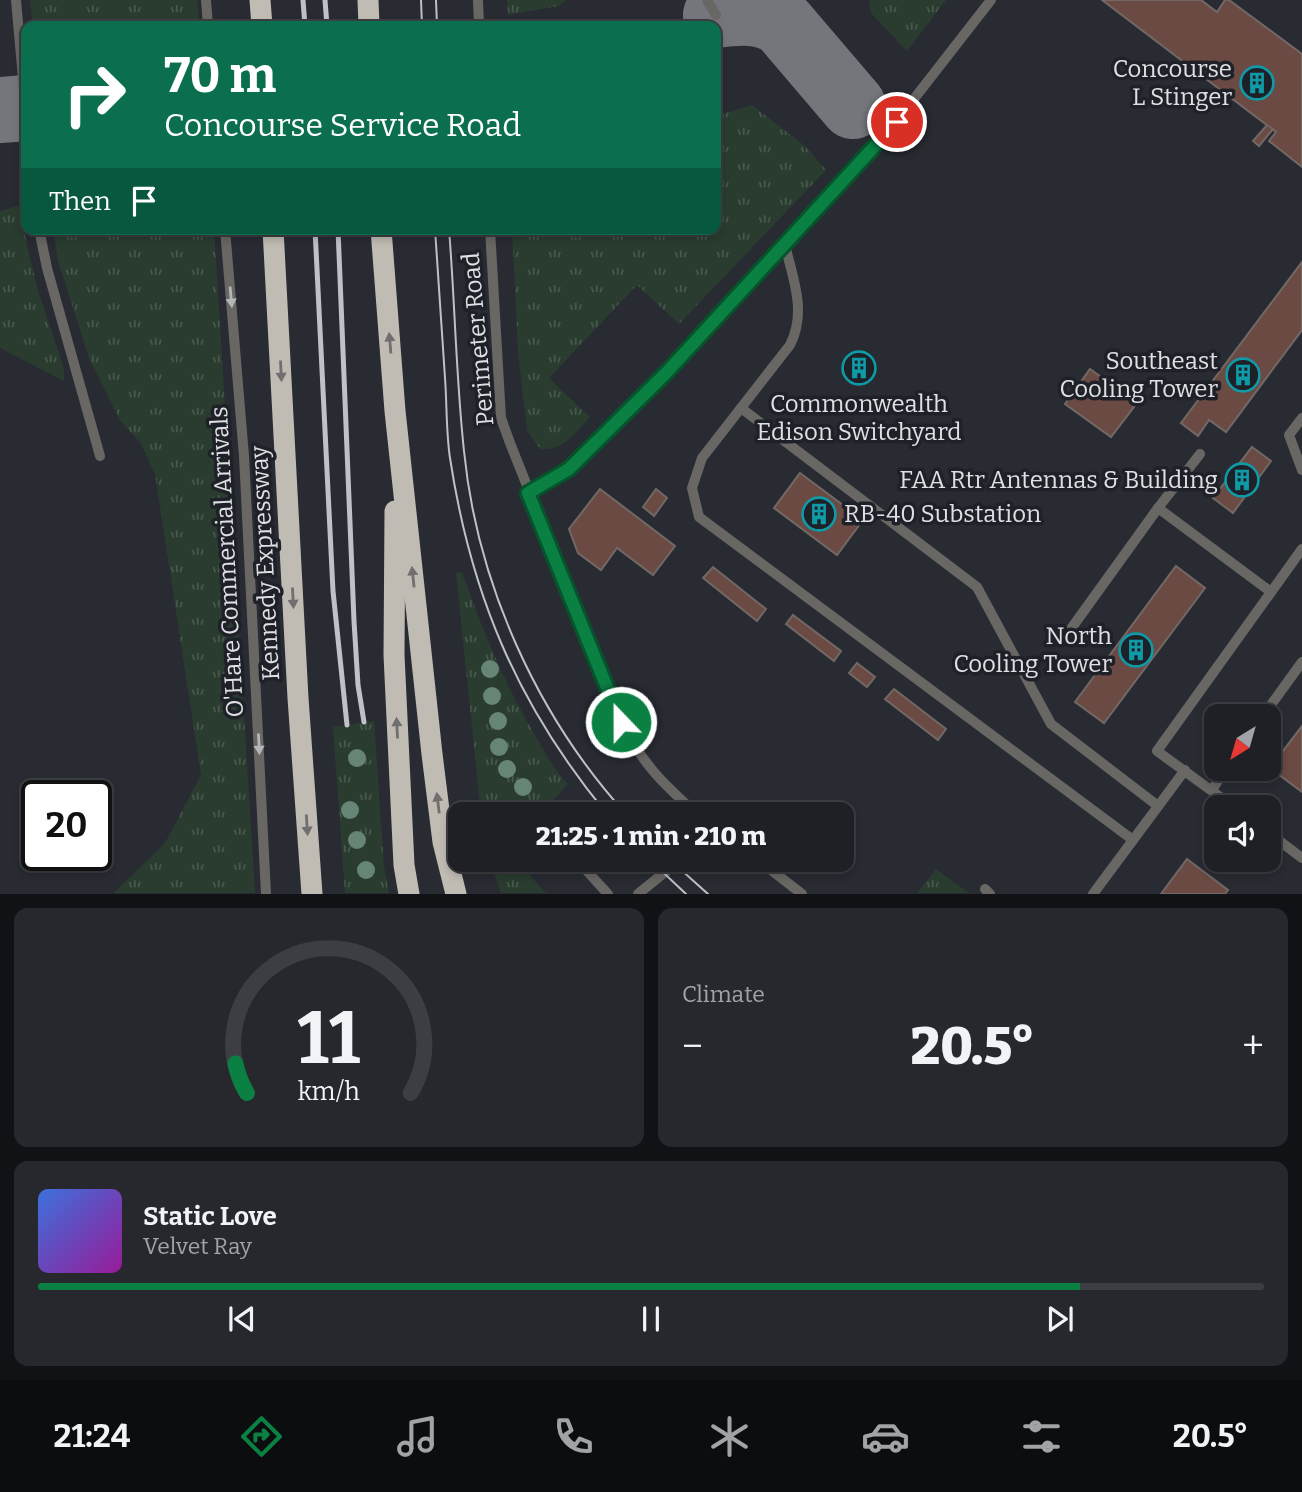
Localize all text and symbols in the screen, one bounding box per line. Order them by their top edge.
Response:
text: 70 m [164,46,276,105]
icon: right [49,49,140,140]
place label: Concourse L Stinger [1113,55,1232,111]
building icon: Concourse L Stinger [1238,64,1276,102]
pin [867,92,927,152]
icon: arrive [878,103,916,141]
text: Concourse Service Road [164,106,521,144]
icon: arrive [125,182,163,220]
text: Then [49,186,111,217]
street label: Perimeter Road [456,251,500,427]
one-way arrow [226,286,237,308]
one-way arrow [384,332,395,354]
place label: Southeast Cooling Tower [1059,347,1218,403]
building icon: Commonwealth Edison Switchyard [840,349,878,387]
building icon: Southeast Cooling Tower [1224,356,1262,394]
one-way arrow [275,360,286,382]
place label: Commonwealth Edison Switchyard [757,390,961,446]
street label: O'Hare Commercial Arrivals [205,406,249,718]
street label: Kennedy Expressway [245,445,285,681]
building icon: FAA Rtr Antennas & Building [1223,461,1261,499]
place label: FAA Rtr Antennas & Building [899,466,1218,494]
building icon: RB-40 Substation [800,495,838,533]
place label: RB-40 Substation [844,500,1041,528]
one-way arrow [408,565,419,587]
one-way arrow [288,587,299,609]
place label: North Cooling Tower [953,622,1112,678]
building icon: North Cooling Tower [1117,631,1155,669]
position arrow [584,685,658,759]
north arrow [1204,704,1281,780]
map controls [1204,704,1281,872]
one-way arrow [392,717,403,739]
one-way arrow [253,734,264,756]
speed limit sign: 20 [21,780,112,871]
one-way arrow [433,791,444,813]
button: sound [1204,795,1281,872]
one-way arrow [302,814,313,836]
text: 21:25 · 1 min · 210 m [536,821,766,852]
text: Climate [682,980,765,1008]
text: 11 [298,996,361,1083]
text: 20.5° [910,1015,1035,1078]
text: − [682,1023,703,1069]
text: + [1242,1023,1264,1069]
text: km/h [298,1077,360,1107]
text: Static Love [143,1201,277,1232]
text: Velvet Ray [143,1232,252,1260]
icon: previous [223,1300,261,1338]
icon: pause [632,1300,670,1338]
icon: next [1041,1300,1079,1338]
icon: directions [237,1412,286,1461]
icon: music [393,1412,442,1461]
icon: phone [549,1412,598,1461]
icon: climate [705,1412,754,1461]
icon: car [861,1412,910,1461]
icon: filters [1017,1412,1066,1461]
text: 21:24 [53,1417,130,1455]
text: 20.5° [1173,1417,1248,1455]

